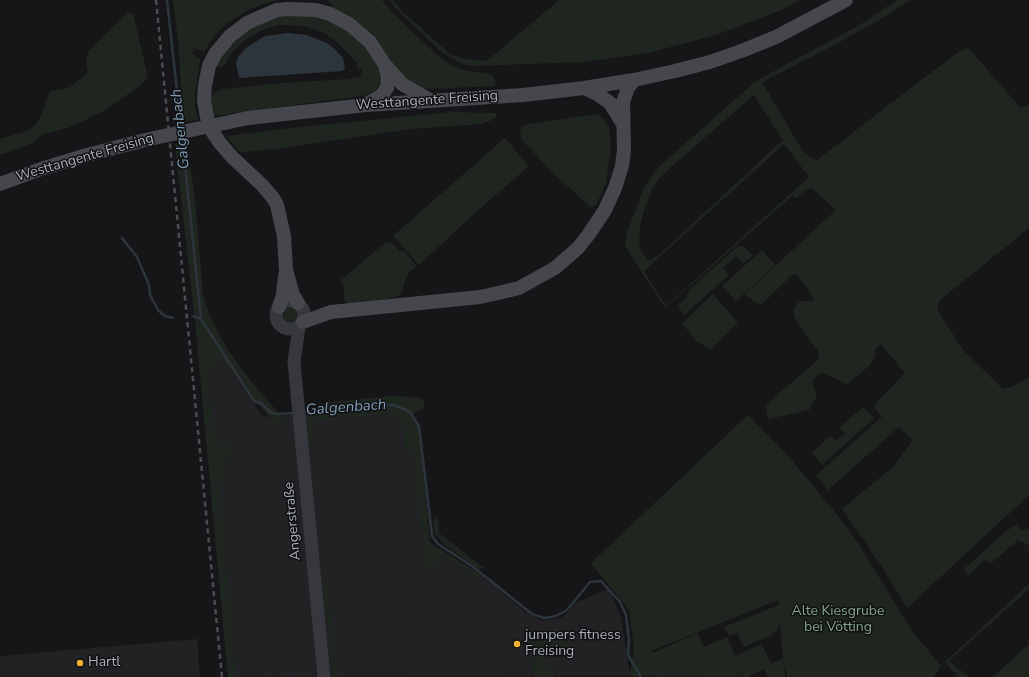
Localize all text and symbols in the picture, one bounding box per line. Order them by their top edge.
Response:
water label: Galgenbach [168,88,194,170]
street label: Westtangente Freising [355,88,499,114]
street label: Westtangente Freising [14,130,156,186]
water label: Galgenbach [305,396,387,420]
street label: Angerstraße [281,481,305,561]
park label: Alte Kiesgrube bei Vötting [792,604,884,636]
place label: jumpers fitness Freising [525,628,621,660]
marker: jumpers fitness Freising [512,639,522,649]
place label: Hartl [88,655,120,671]
marker: Hartl [75,658,85,668]

